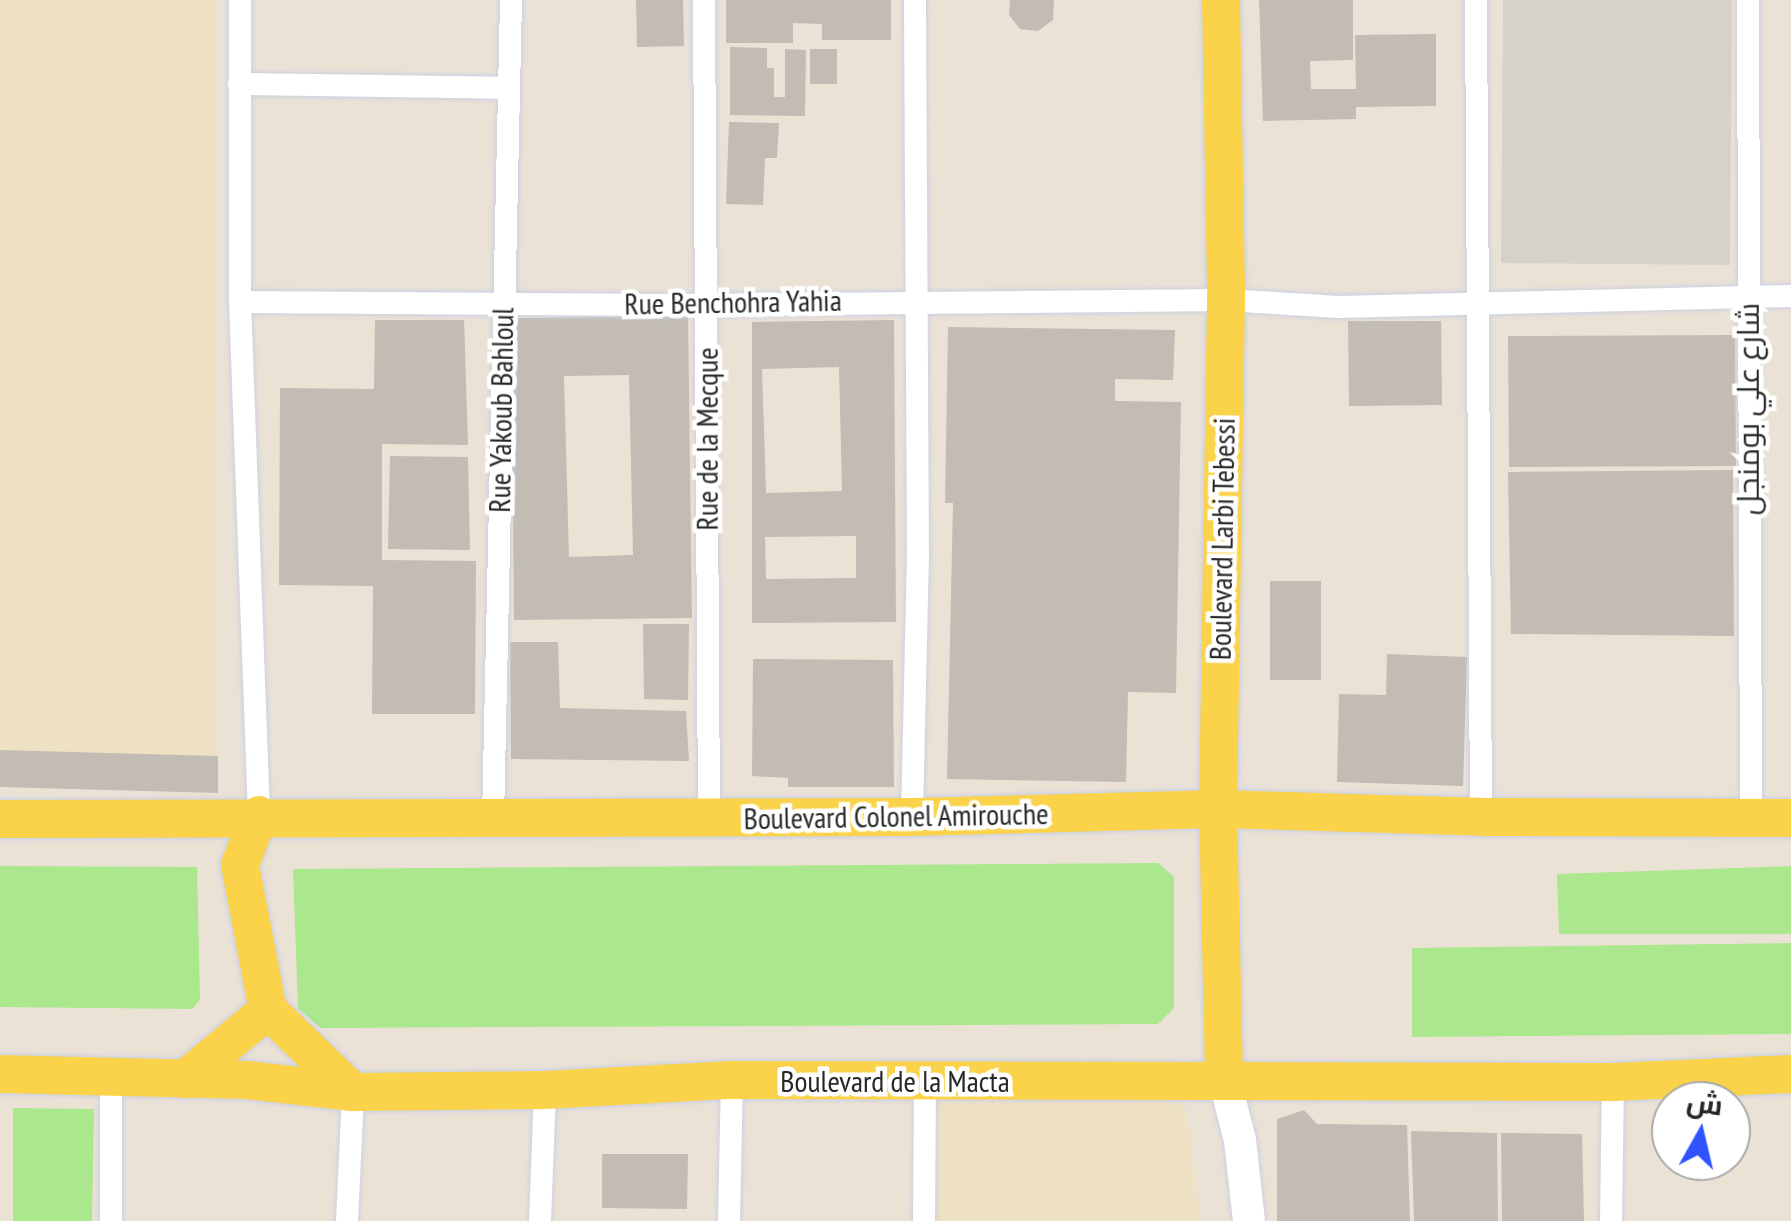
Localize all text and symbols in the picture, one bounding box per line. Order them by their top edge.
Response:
street label: Rue Benchohra Yahia [624,282,842,322]
street label: شارع علي بومنجل [1730,303,1766,515]
street label: Rue Yakoub Bahloul [481,307,521,513]
street label: Rue de la Mecque [689,347,725,531]
street label: Boulevard Larbi Tebessi [1202,417,1242,661]
street label: Boulevard Colonel Amirouche [743,795,1049,837]
street label: Boulevard de la Macta [780,1063,1010,1099]
north arrow [1651,1081,1751,1181]
text: ش [1685,1082,1725,1124]

